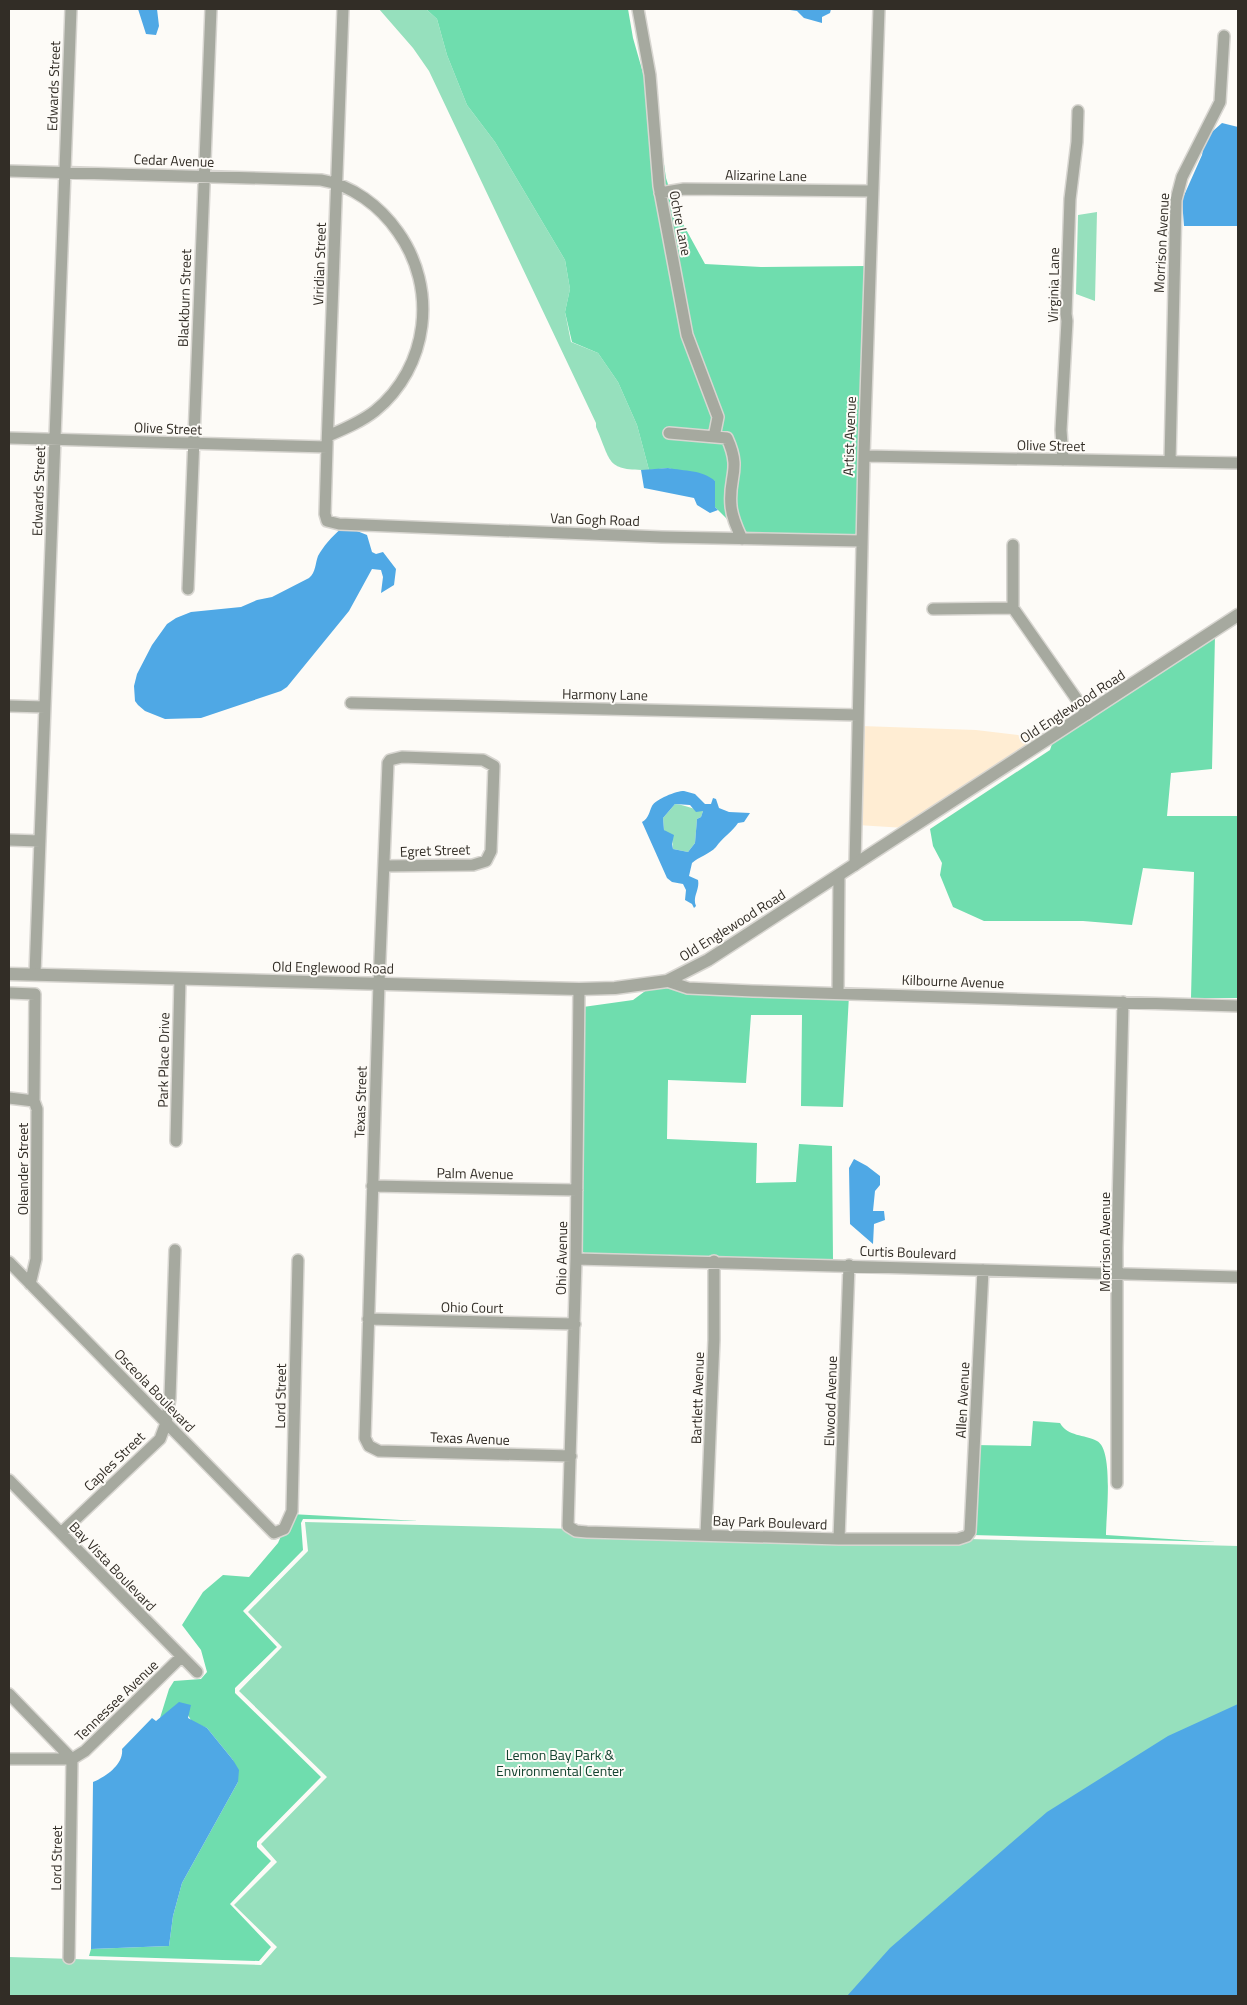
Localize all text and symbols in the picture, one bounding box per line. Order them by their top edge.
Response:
street label: Edwards Street [41,40,65,132]
street label: Cedar Avenue [133,148,215,172]
street label: Alizarine Lane [725,164,807,186]
street label: Ochre Lane [664,189,698,257]
street label: Morrison Avenue [1148,192,1174,294]
street label: Viridian Street [307,222,331,306]
street label: Virginia Lane [1042,247,1064,323]
street label: Blackburn Street [172,249,196,347]
street label: Artist Avenue [837,396,861,476]
street label: Olive Street [133,416,203,440]
street label: Olive Street [1017,434,1085,456]
street label: Edwards Street [26,445,50,537]
street label: Van Gogh Road [550,507,640,531]
street label: Old Englewood Road [1015,664,1129,748]
street label: Harmony Lane [562,683,648,705]
street label: Egret Street [399,838,471,862]
street label: Old Englewood Road [675,884,789,966]
street label: Old Englewood Road [272,955,394,979]
street label: Kilbourne Avenue [901,969,1005,993]
street label: Park Place Drive [152,1012,174,1108]
street label: Texas Street [348,1066,372,1138]
street label: Oleander Street [12,1123,33,1215]
street label: Palm Avenue [436,1162,514,1184]
street label: Morrison Avenue [1094,1192,1115,1292]
street label: Ohio Avenue [550,1221,572,1295]
street label: Curtis Boulevard [859,1240,957,1264]
street label: Ohio Court [441,1296,503,1318]
street label: Osceola Boulevard [110,1344,200,1436]
street label: Bartlett Avenue [685,1351,709,1445]
street label: Elwood Avenue [818,1355,842,1447]
street label: Allen Avenue [950,1361,974,1439]
street label: Lord Street [269,1363,291,1429]
street label: Caples Street [79,1426,149,1496]
street label: Texas Avenue [430,1426,510,1450]
street label: Bay Park Boulevard [712,1510,828,1534]
street label: Bay Vista Boulevard [65,1516,161,1616]
street label: Tennessee Avenue [69,1654,163,1746]
park label: Lemon Bay Park & Environmental Center [496,1744,624,1781]
street label: Lord Street [45,1825,67,1891]

